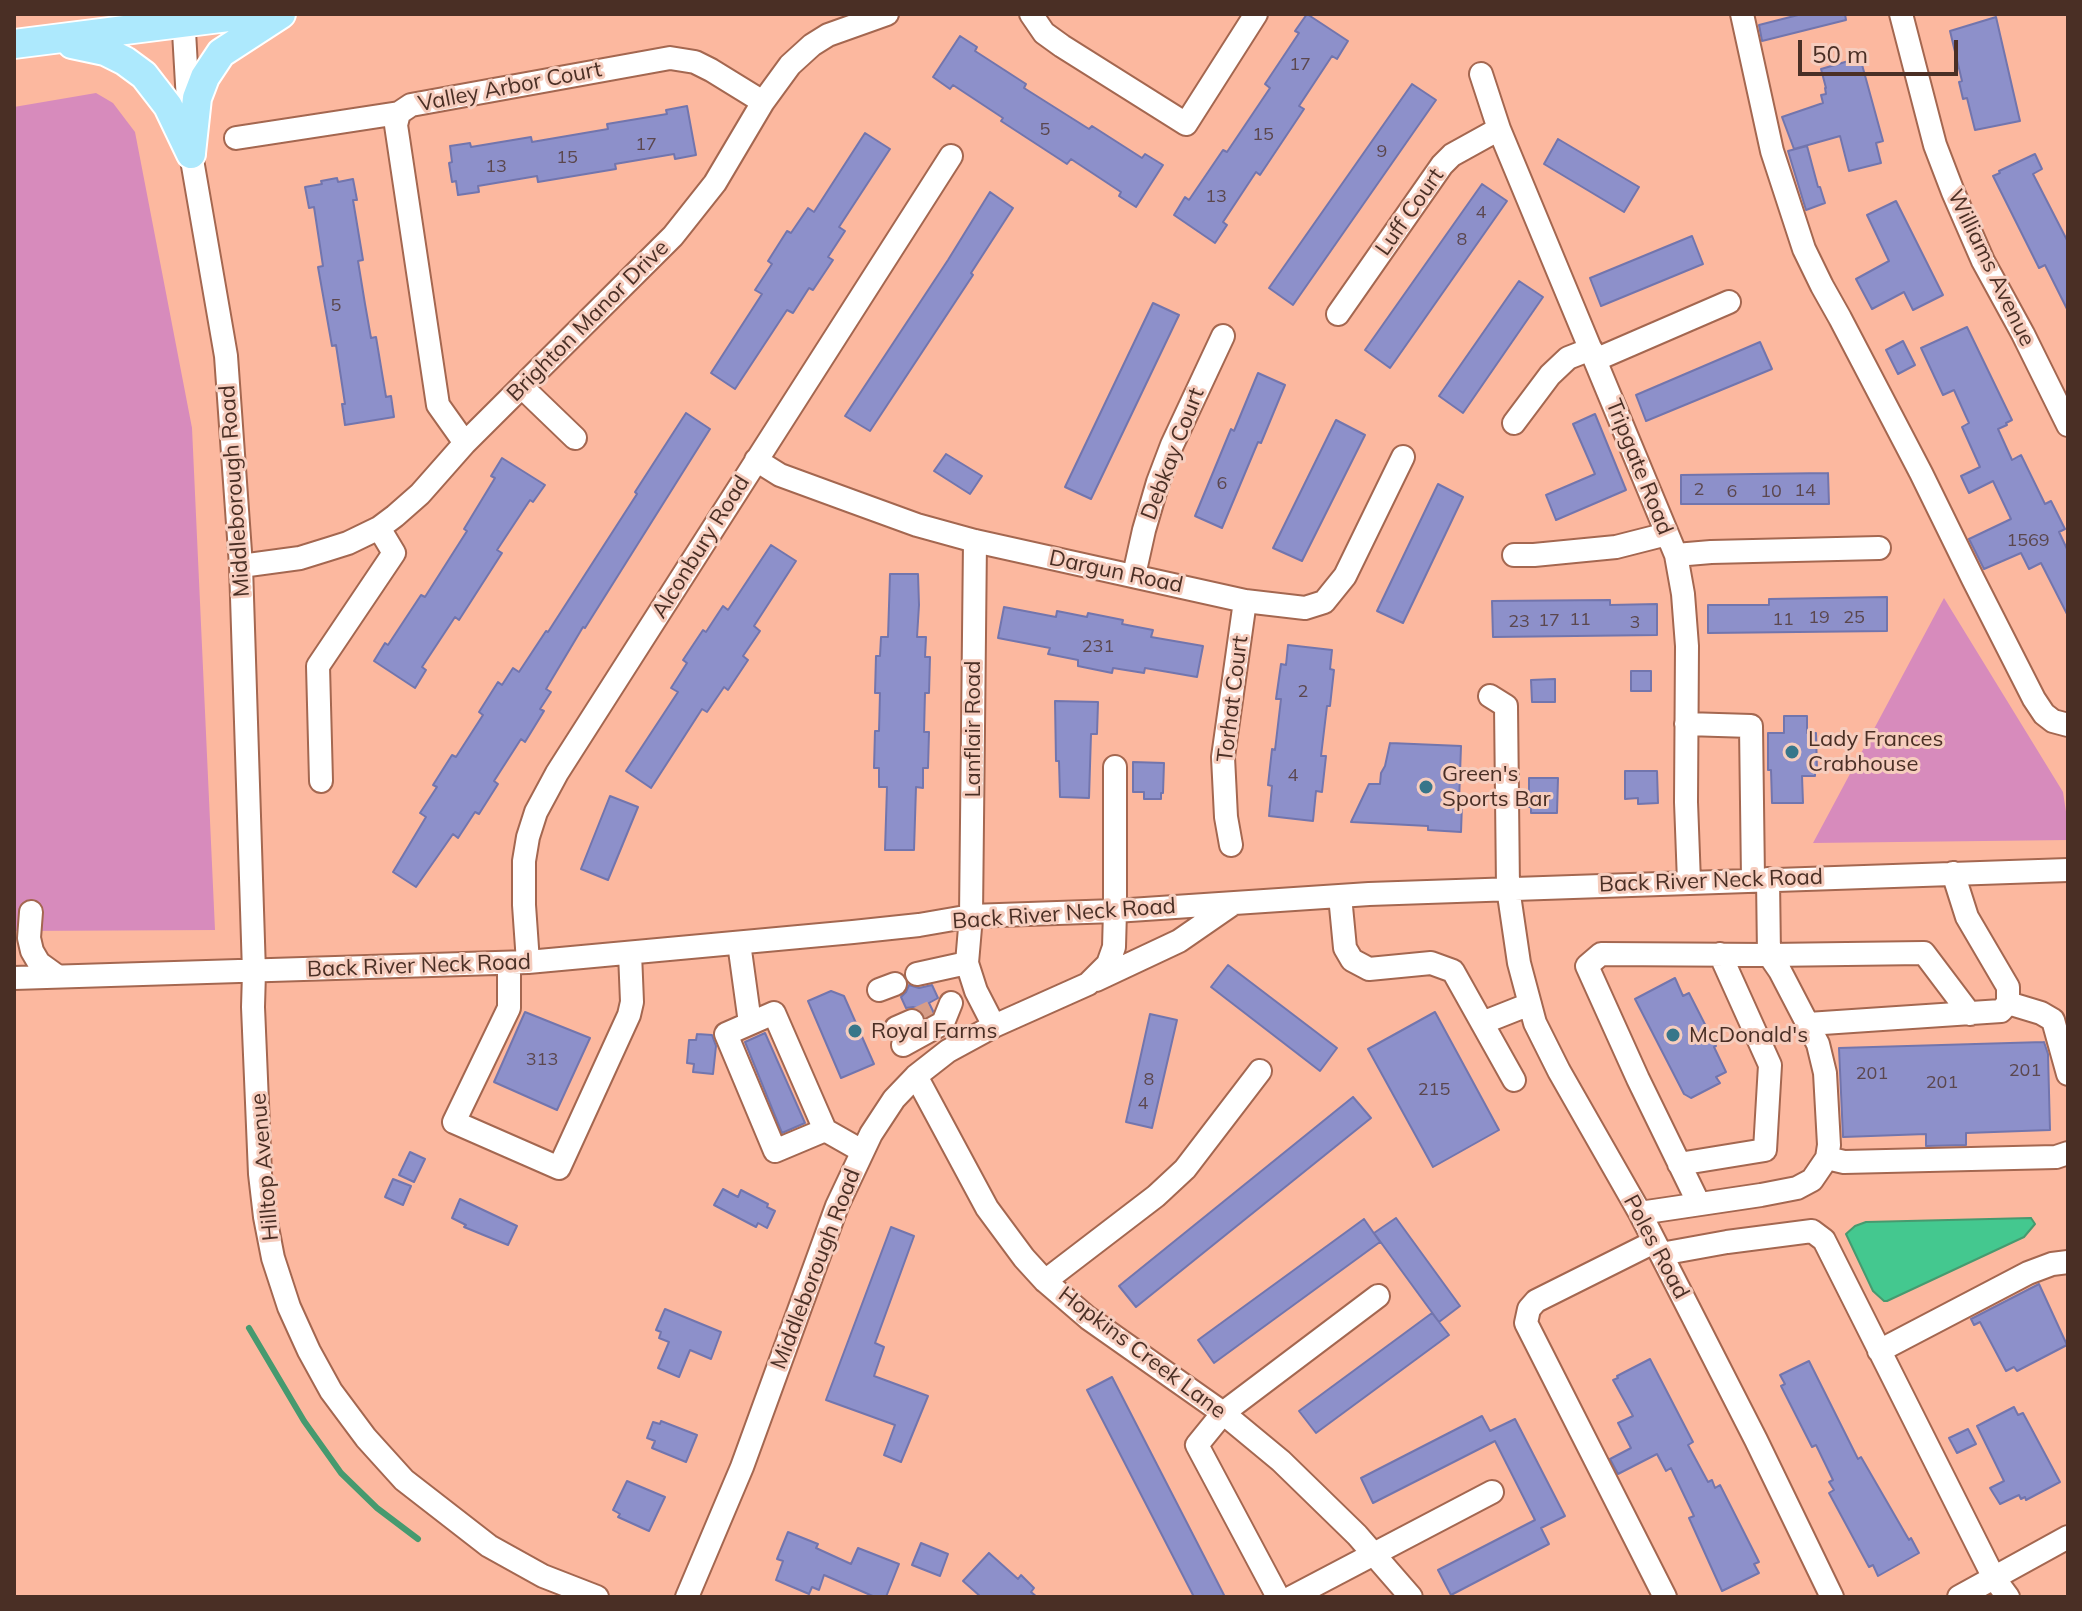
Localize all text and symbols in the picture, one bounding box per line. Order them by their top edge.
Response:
scale bar [1802,24,1962,74]
text: 50 m [1812,39,1868,69]
house number: 17 [1289,54,1311,76]
street label: Valley Arbor Court [416,56,604,118]
house number: 5 [1040,119,1050,141]
house number: 15 [1252,124,1274,146]
house number: 17 [635,134,657,156]
house number: 9 [1377,141,1387,163]
house number: 15 [556,147,578,169]
house number: 13 [485,156,507,178]
street label: Luff Court [1370,163,1450,261]
street label: Williams Avenue [1942,185,2040,351]
house number: 13 [1205,186,1227,208]
house number: 4 [1476,202,1486,224]
house number: 8 [1457,229,1467,251]
street label: Brighton Manor Drive [502,235,674,407]
house number: 5 [331,295,341,317]
street label: Middleborough Road [214,384,256,598]
street label: Debkay Court [1136,384,1210,524]
street label: Tripgate Road [1600,395,1678,539]
street label: Alconbury Road [647,471,755,623]
house number: 6 [1217,473,1227,495]
house number: 2 [1694,479,1704,501]
house number: 14 [1794,480,1816,502]
house number: 6 [1727,481,1737,503]
house number: 10 [1760,481,1782,503]
house number: 1569 [2006,530,2050,552]
street label: Dargun Road [1047,545,1185,599]
house number: 19 [1808,607,1830,629]
house number: 25 [1843,607,1865,629]
house number: 11 [1569,609,1591,631]
house number: 11 [1772,609,1794,631]
house number: 17 [1538,610,1560,632]
house number: 23 [1508,611,1530,633]
house number: 3 [1630,612,1640,634]
street label: Torhat Court [1212,634,1254,764]
house number: 231 [1082,636,1114,658]
street label: Lanflair Road [960,661,986,797]
house number: 2 [1298,681,1308,703]
place label: Lady Frances Crabhouse [1808,726,1943,778]
marker: Lady Frances Crabhouse [1783,743,1801,761]
place label: Green's Sports Bar [1442,761,1551,812]
house number: 4 [1288,765,1298,787]
marker: Green's Sports Bar [1417,778,1435,796]
street label: Back River Neck Road [1599,864,1823,898]
street label: Back River Neck Road [951,893,1177,935]
street label: Back River Neck Road [307,949,531,983]
place label: Royal Farms [871,1018,997,1044]
marker: Royal Farms [846,1022,864,1040]
place label: McDonald's [1689,1022,1808,1048]
marker: McDonald's [1664,1026,1682,1044]
house number: 313 [526,1049,558,1071]
house number: 201 [2009,1060,2041,1082]
house number: 201 [1856,1063,1888,1085]
house number: 8 [1144,1069,1154,1091]
house number: 201 [1926,1072,1958,1094]
house number: 215 [1418,1079,1450,1101]
street label: Hilltop Avenue [245,1092,285,1242]
house number: 4 [1138,1093,1148,1115]
street label: Middleborough Road [766,1165,866,1373]
street label: Poles Road [1618,1190,1694,1304]
street label: Hopkins Creek Lane [1053,1281,1231,1425]

